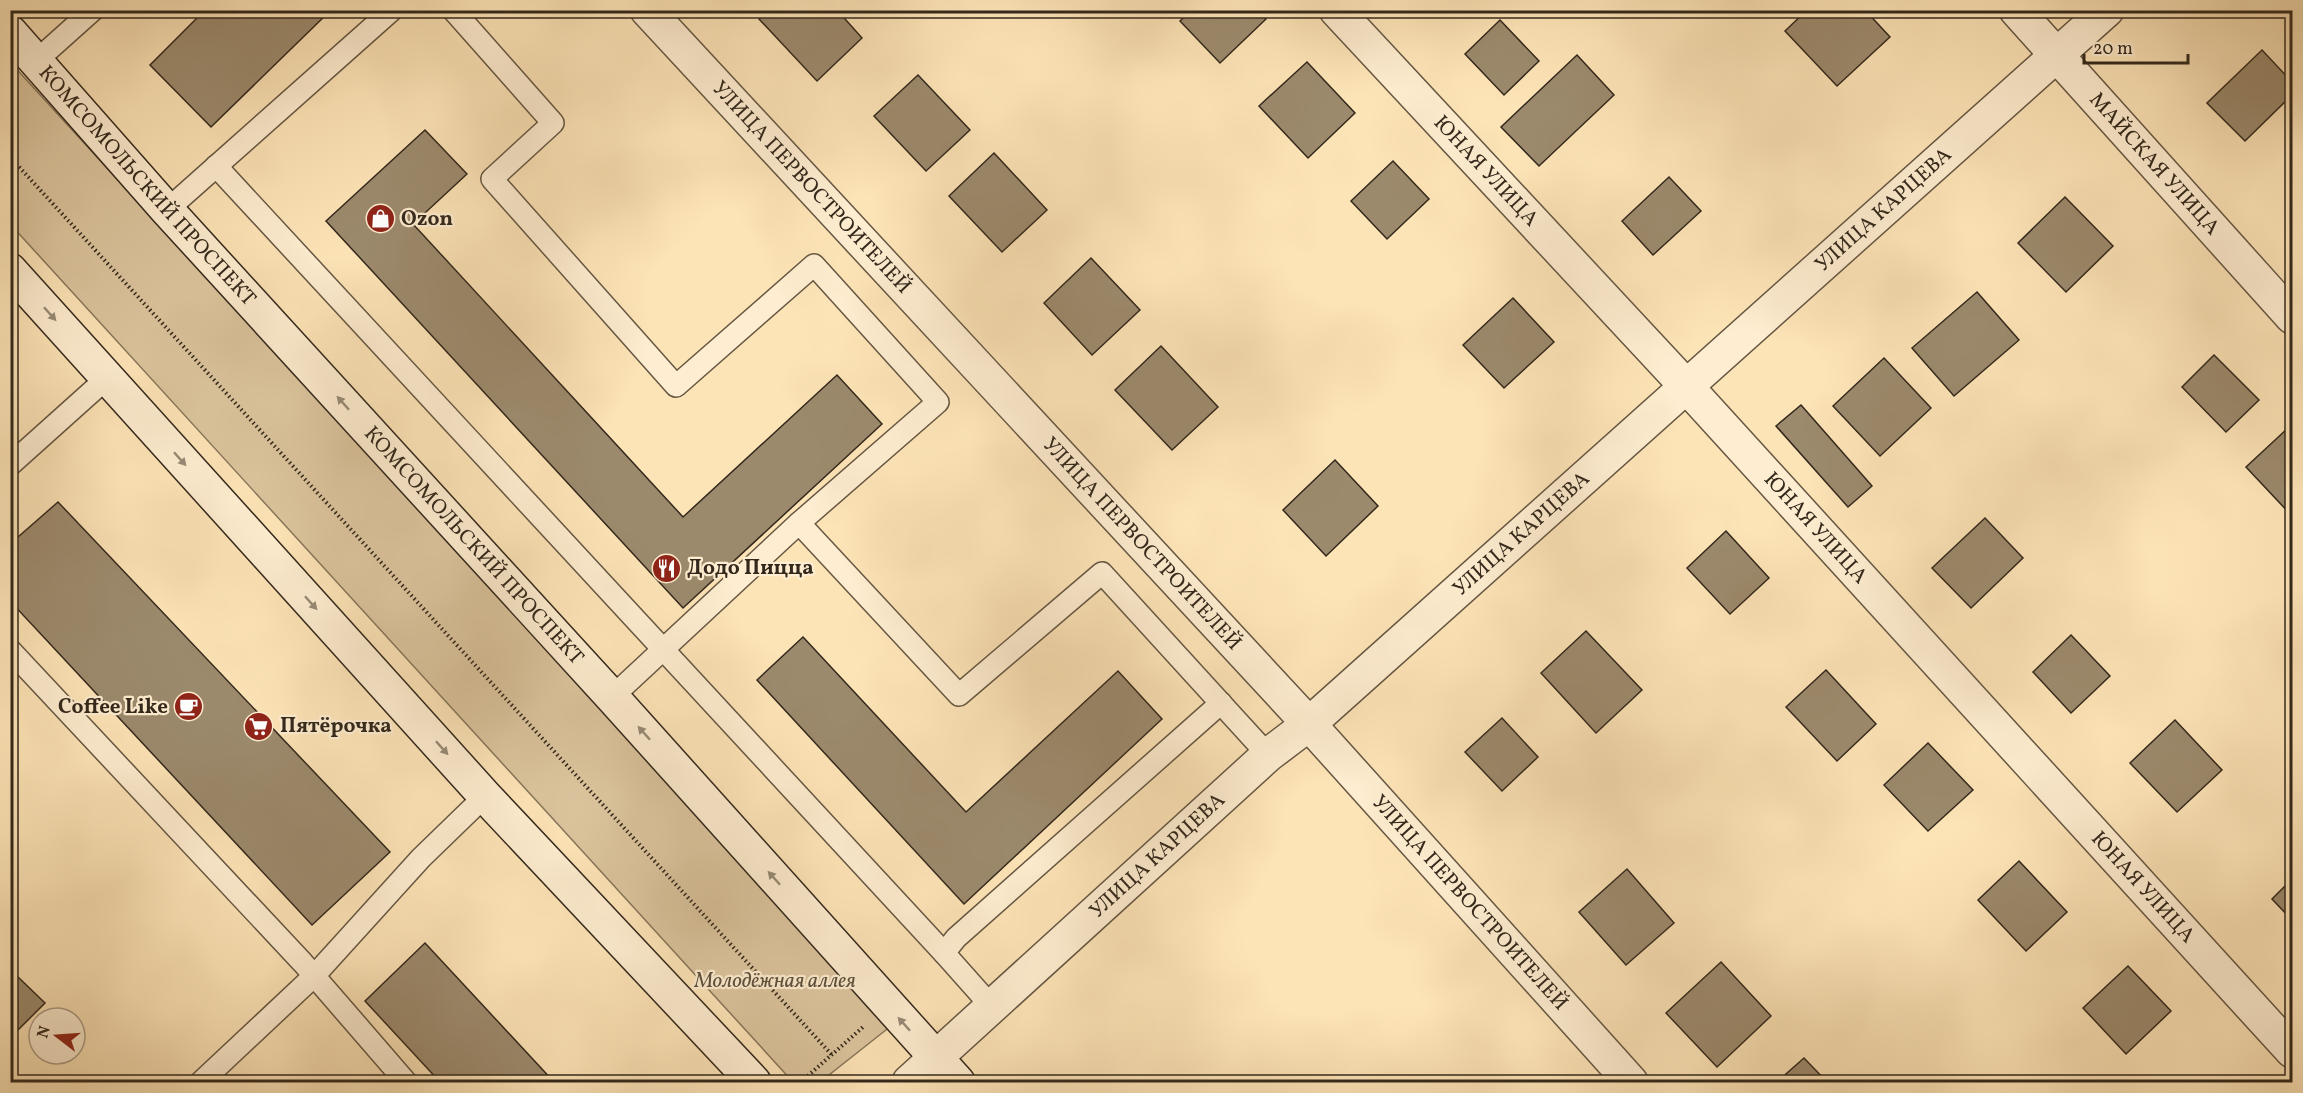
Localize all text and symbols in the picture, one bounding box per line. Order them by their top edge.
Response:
scale bar [2084,27,2188,65]
text: 20 m [2093,37,2133,62]
street label: КОМСОМОЛЬСКИЙ ПРОСПЕКТ [32,59,262,313]
street label: УЛИЦА ПЕРВОСТРОИТЕЛЕЙ [705,75,918,300]
street label: МАЙСКАЯ УЛИЦА [2082,86,2227,242]
street label: ЮНАЯ УЛИЦА [1427,109,1545,233]
street label: УЛИЦА КАРЦЕВА [1809,141,1958,279]
shop icon: Ozon [364,203,396,235]
place label: Ozon [401,205,453,234]
one-way arrow [43,306,56,321]
one-way arrow [336,395,350,410]
street label: КОМСОМОЛЬСКИЙ ПРОСПЕКТ [357,420,590,671]
street label: УЛИЦА ПЕРВОСТРОИТЕЛЕЙ [1036,431,1248,657]
one-way arrow [173,451,187,466]
street label: УЛИЦА КАРЦЕВА [1447,465,1596,603]
street label: ЮНАЯ УЛИЦА [1757,466,1874,591]
restaurant icon: Додо Пицца [650,552,682,584]
place label: Додо Пицца [687,554,814,583]
one-way arrow [304,595,317,610]
cafe icon: Coffee Like [173,691,205,723]
place label: Coffee Like [58,693,168,722]
supermarket icon: Пятёрочка [243,710,275,742]
place label: Пятёрочка [280,712,392,741]
one-way arrow [638,726,651,741]
one-way arrow [435,740,448,755]
street label: УЛИЦА КАРЦЕВА [1083,786,1232,925]
street label: УЛИЦА ПЕРВОСТРОИТЕЛЕЙ [1365,788,1574,1017]
street label: ЮНАЯ УЛИЦА [2084,825,2202,950]
one-way arrow [767,871,781,886]
park label: Молодёжная аллея [693,967,856,996]
north arrow [27,1006,87,1066]
one-way arrow [898,1017,911,1032]
text: N [32,1023,57,1041]

